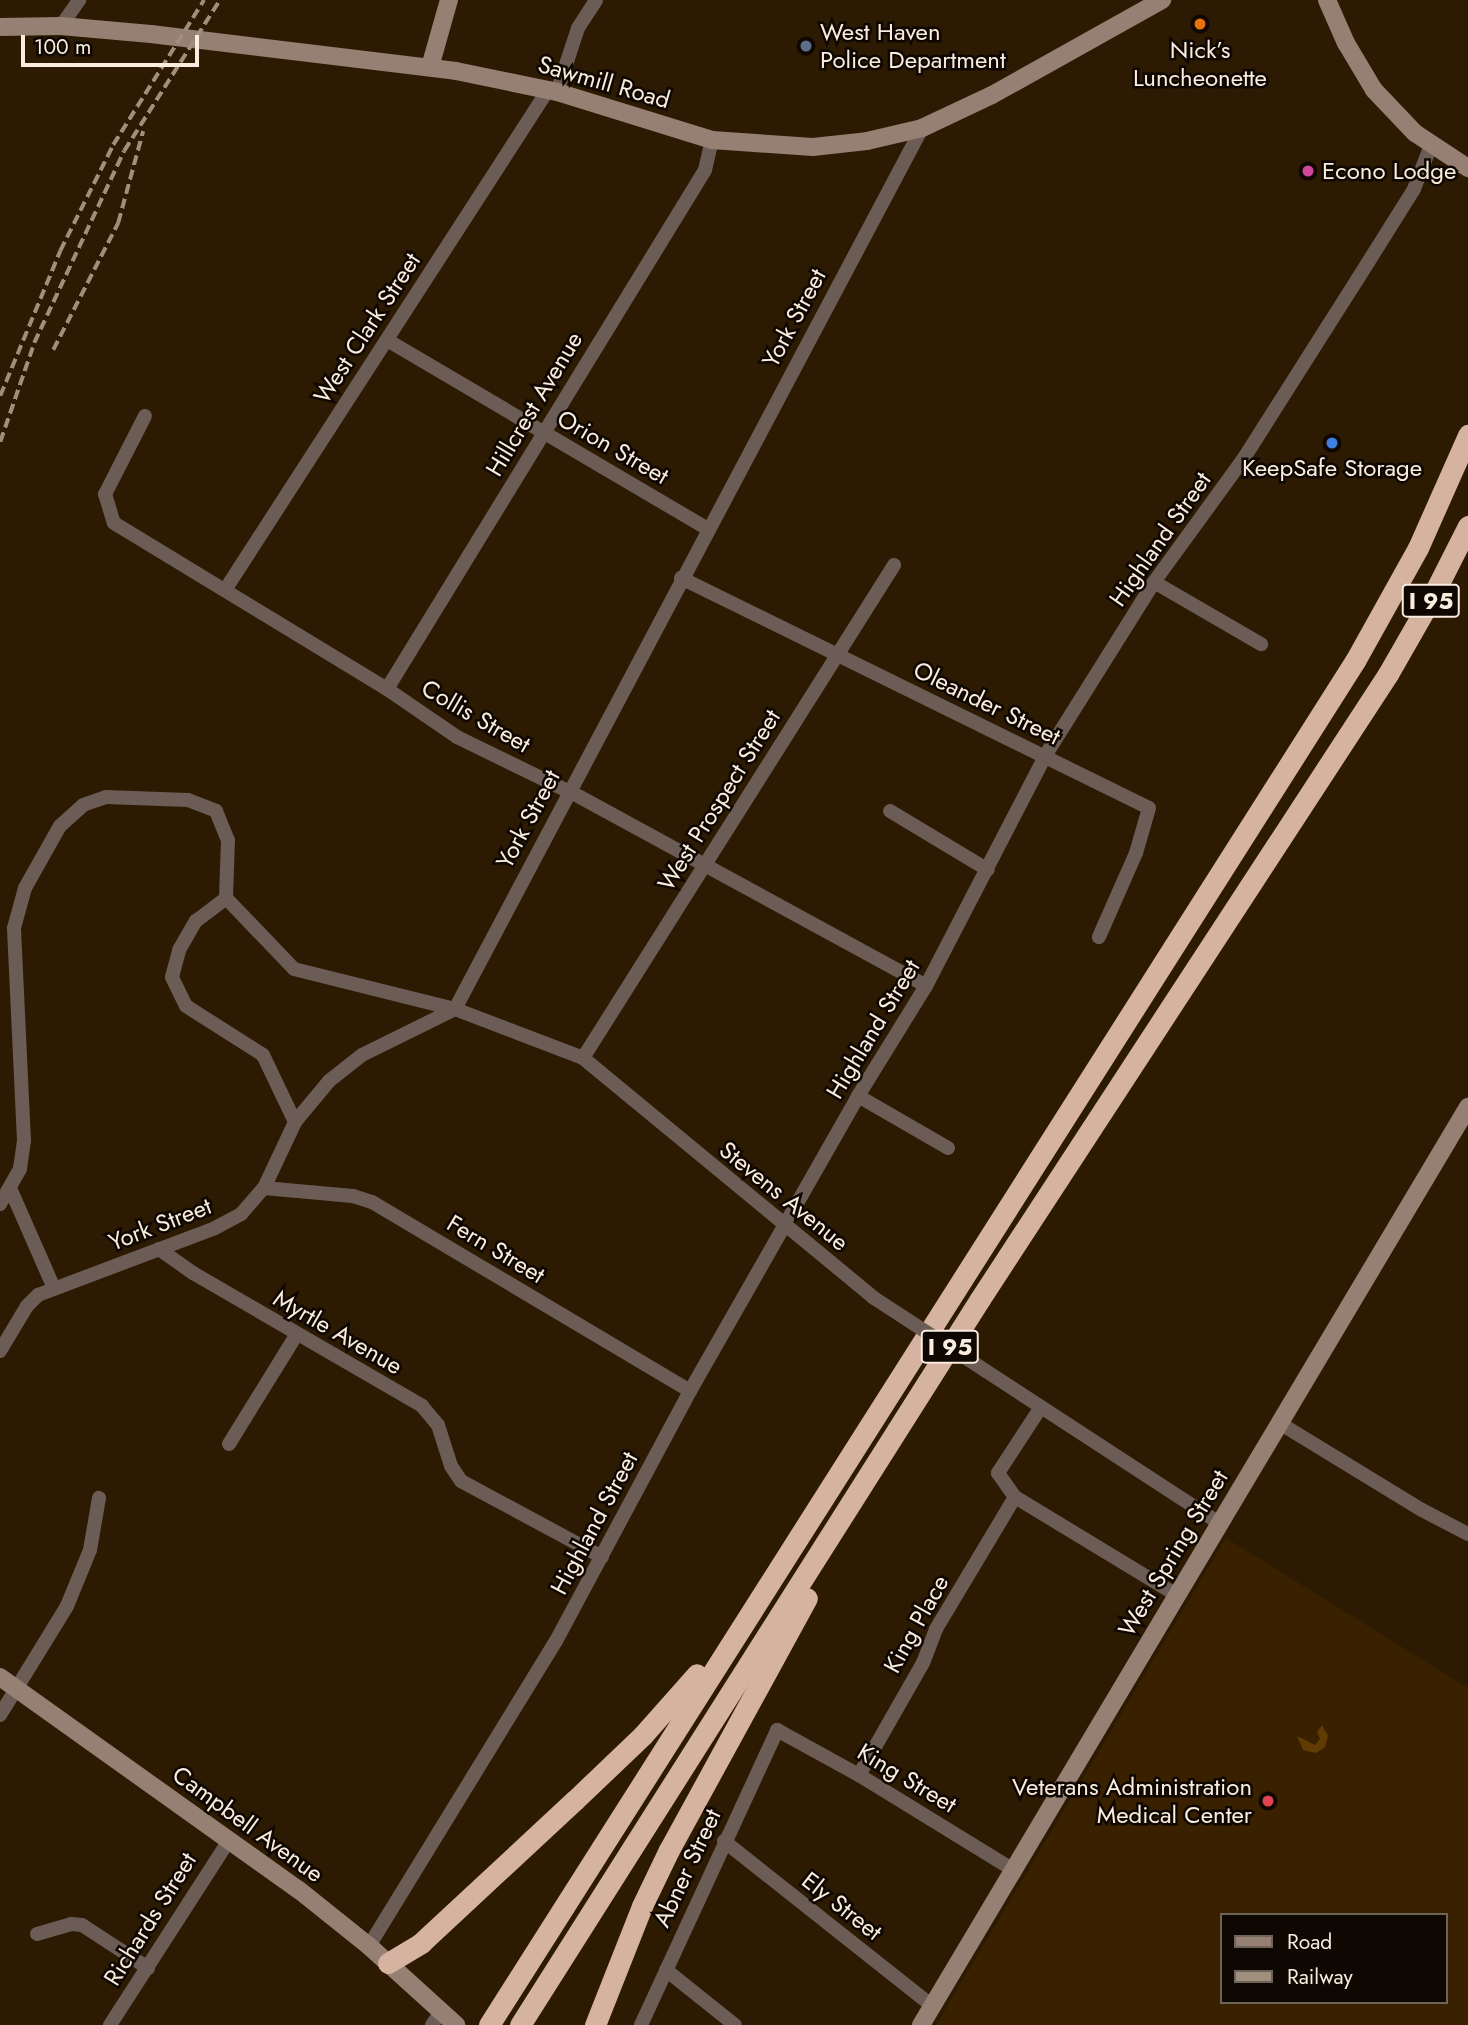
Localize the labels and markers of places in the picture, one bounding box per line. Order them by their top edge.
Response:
marker: Nick’s Luncheonette [1192,16,1208,32]
place label: West Haven Police Department [820,18,1006,74]
place label: Nick’s Luncheonette [1133,36,1267,92]
marker: West Haven Police Department [798,38,814,54]
place label: Econo Lodge [1322,157,1456,185]
marker: Econo Lodge [1300,163,1316,179]
marker: KeepSafe Storage [1324,435,1340,451]
place label: KeepSafe Storage [1242,454,1422,482]
place label: Veterans Administration Medical Center [1012,1773,1252,1829]
marker: Veterans Administration Medical Center [1258,1791,1278,1811]

